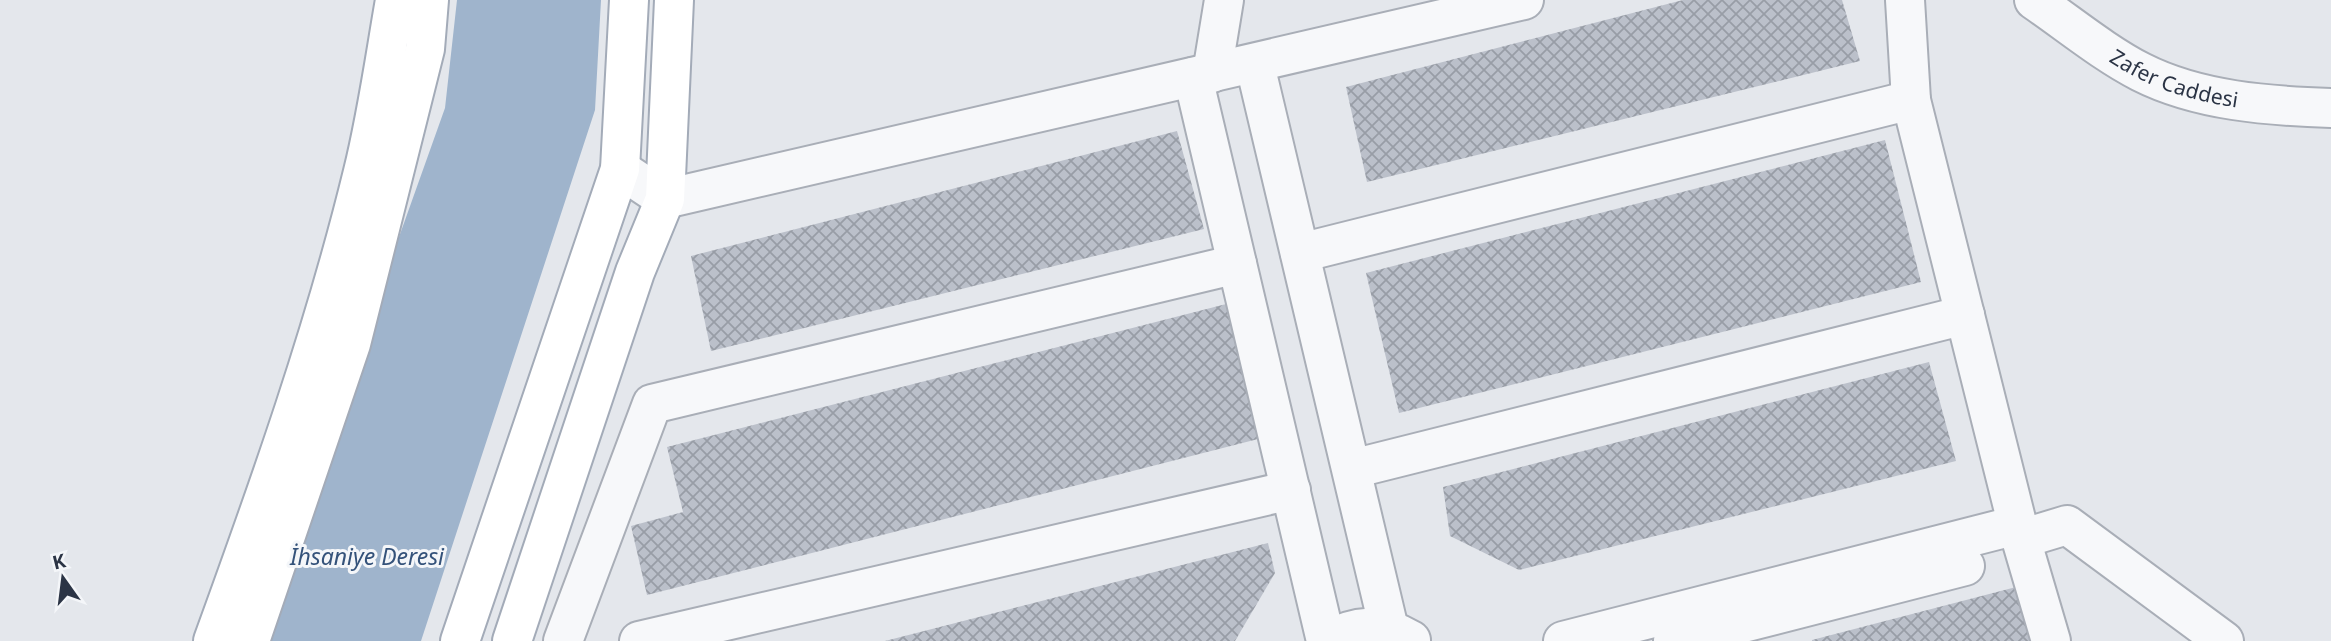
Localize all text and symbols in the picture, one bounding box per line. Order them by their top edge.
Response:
street label: Zafer Caddesi [2105,42,2240,114]
water label: İhsaniye Deresi [289,540,445,572]
north arrow [28,543,98,613]
text: K [50,547,69,576]

